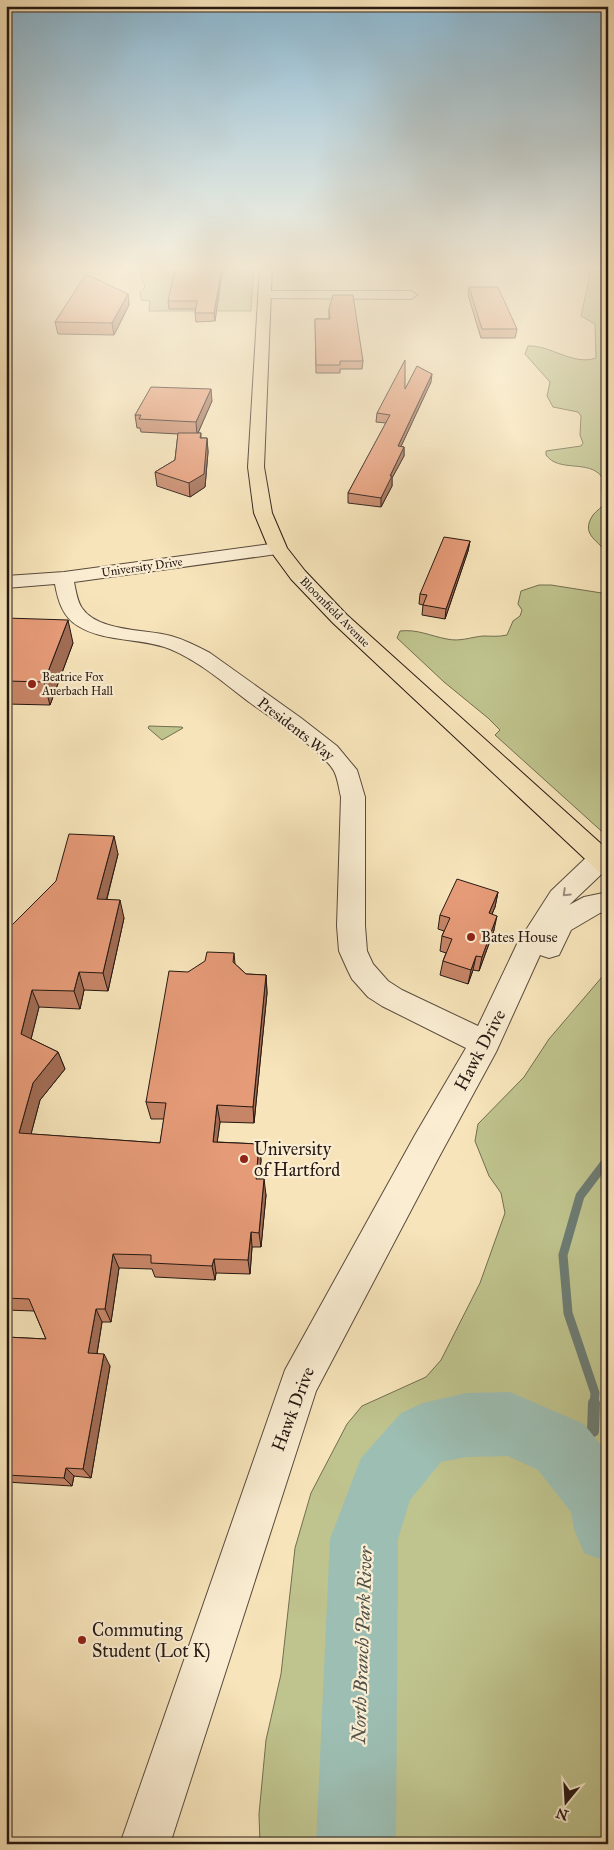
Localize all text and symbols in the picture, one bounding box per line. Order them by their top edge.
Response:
street label: University Drive [101,554,183,580]
street label: Bloomfield Avenue [297,574,373,650]
place label: Beatrice Fox Auerbach Hall [41,670,114,698]
marker: Beatrice Fox Auerbach Hall [26,678,38,690]
street label: Presidents Way [254,693,339,765]
one-way arrow [563,887,572,896]
place label: Bates House [481,928,558,946]
marker: Bates House [465,931,477,943]
street label: Hawk Drive [449,1006,511,1094]
place label: University of Hartford [254,1138,340,1181]
marker: University of Hartford [238,1153,250,1165]
street label: Hawk Drive [267,1364,319,1454]
water label: North Branch Park River [347,1545,377,1745]
place label: Commuting Student (Lot K) [92,1619,210,1663]
marker: Commuting Student (Lot K) [76,1634,88,1646]
north arrow [542,1778,592,1828]
text: N [554,1804,570,1824]

